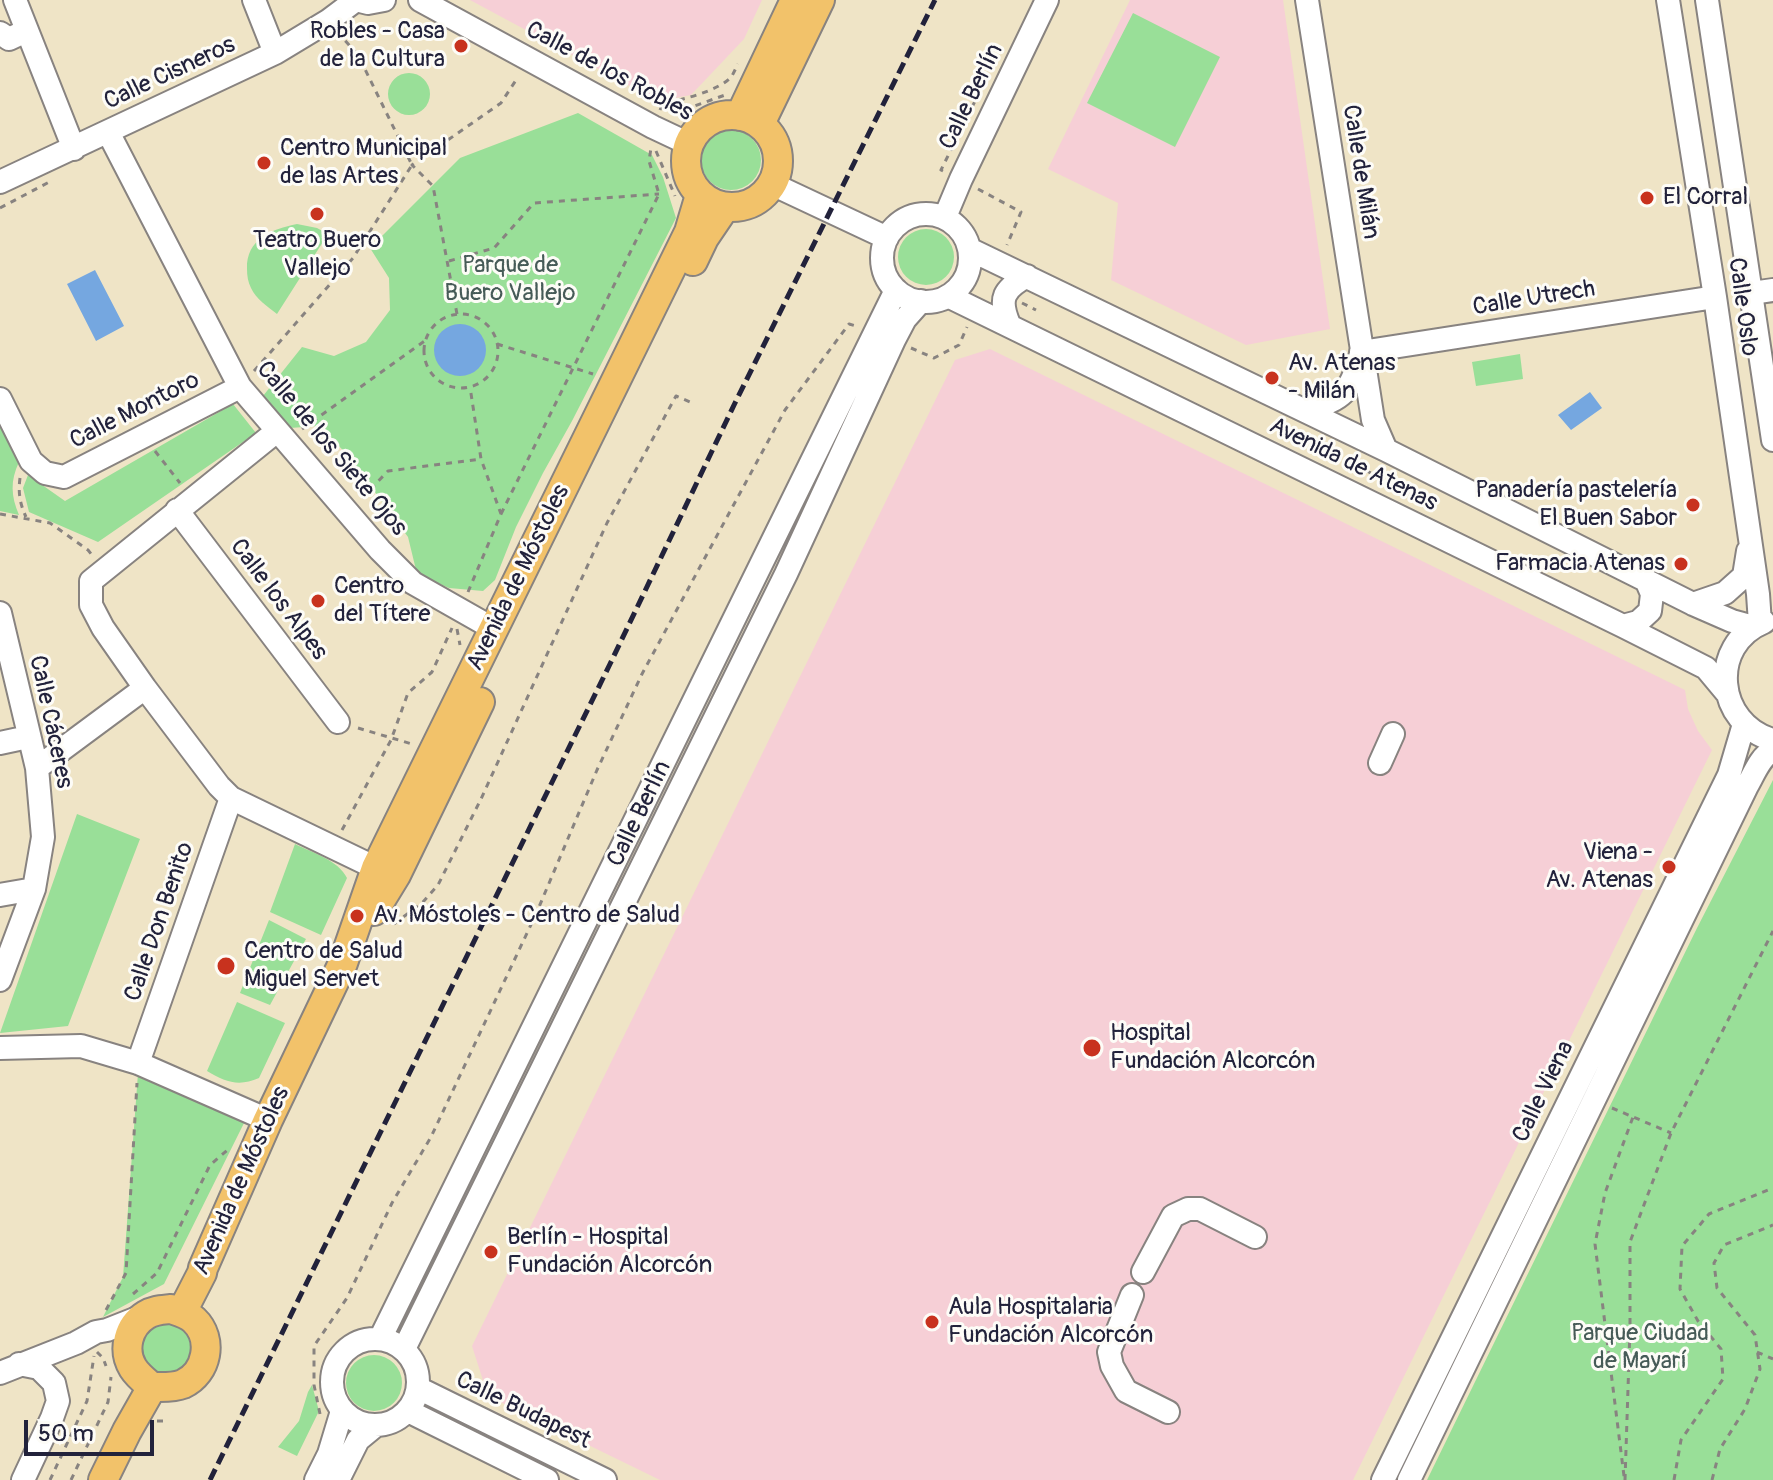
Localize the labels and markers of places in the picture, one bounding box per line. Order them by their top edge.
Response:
place label: Robles - Casa de la Cultura [310,18,445,74]
marker: Robles - Casa de la Cultura [452,37,470,55]
place label: Centro Municipal de las Artes [280,135,447,191]
marker: Centro Municipal de las Artes [255,154,273,172]
place label: El Corral [1663,184,1748,212]
marker: El Corral [1638,189,1656,207]
marker: Teatro Buero Vallejo [308,205,326,223]
place label: Teatro Buero Vallejo [253,227,381,283]
place label: Av. Atenas - Milán [1288,350,1395,406]
marker: Av. Atenas - Milán [1263,369,1281,387]
place label: Panadería pastelería El Buen Sabor [1475,477,1677,533]
marker: Panadería pastelería El Buen Sabor [1684,496,1702,514]
place label: Farmacia Atenas [1495,550,1665,578]
marker: Farmacia Atenas [1672,555,1690,573]
place label: Centro del Títere [334,573,430,629]
marker: Centro del Títere [309,592,327,610]
place label: Viena - Av. Atenas [1546,839,1653,895]
marker: Viena - Av. Atenas [1660,858,1678,876]
place label: Av. Móstoles - Centro de Salud [373,902,680,930]
marker: Av. Móstoles - Centro de Salud [348,907,366,925]
place label: Centro de Salud Miguel Servet [244,938,403,994]
marker: Centro de Salud Miguel Servet [215,955,237,977]
place label: Hospital Fundación Alcorcón [1110,1020,1315,1076]
marker: Hospital Fundación Alcorcón [1081,1037,1103,1059]
place label: Berlín - Hospital Fundación Alcorcón [507,1224,712,1280]
marker: Berlín - Hospital Fundación Alcorcón [482,1243,500,1261]
place label: Aula Hospitalaria Fundación Alcorcón [948,1294,1153,1350]
marker: Aula Hospitalaria Fundación Alcorcón [923,1313,941,1331]

